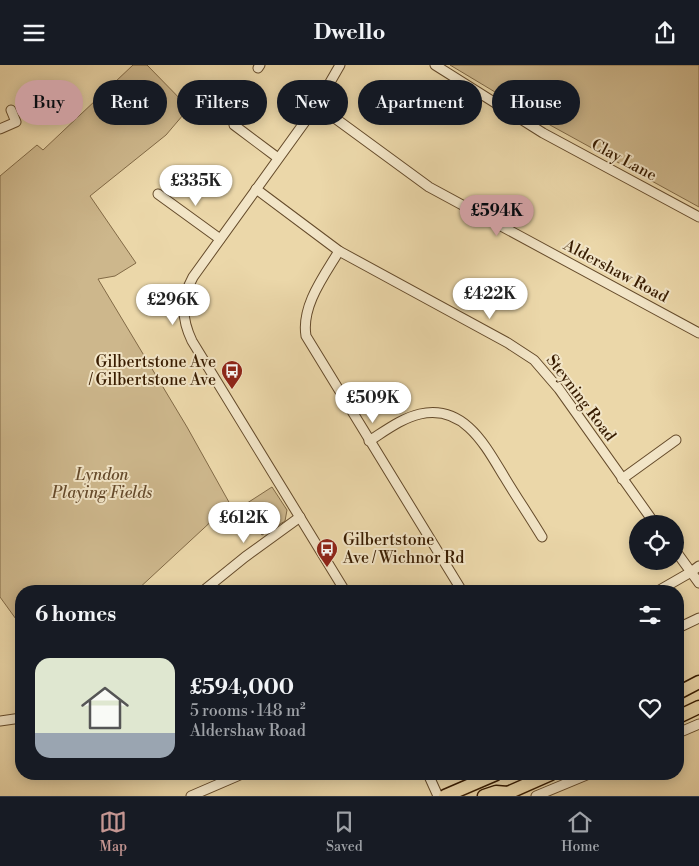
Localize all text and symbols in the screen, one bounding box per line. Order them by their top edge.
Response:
icon: menu [20,19,48,47]
text: Dwello [314,19,385,46]
icon: share [651,19,679,47]
chip: Buy [15,80,83,125]
chip: Rent [93,80,167,125]
chip: Filters [177,80,267,125]
chip: New [277,80,348,125]
chip: Apartment [358,80,482,125]
chip: House [492,80,580,125]
street label: Clay Lane [588,134,660,186]
pin: £335K [161,165,231,207]
text: £335K [170,171,222,191]
pin: £594K [462,195,532,237]
text: £594K [471,201,523,221]
street label: Aldershaw Road [559,235,672,307]
pin: £422K [455,277,525,320]
pin: £296K [138,283,208,326]
text: £422K [464,284,516,304]
text: £296K [147,290,199,310]
street label: Steyning Road [542,351,620,445]
place label: Gilbertstone Ave / Gilbertstone Ave [88,352,216,390]
bus stop icon: Gilbertstone Ave / Gilbertstone Ave [220,359,244,390]
pin: £509K [338,381,408,424]
text: £509K [346,388,400,408]
park label: Lyndon Playing Fields [51,465,152,503]
pin: £612K [209,501,279,544]
text: £612K [219,508,269,528]
map controls [629,515,684,570]
button: locate [629,515,684,570]
place label: Gilbertstone Ave / Wichnor Rd [342,530,464,568]
bus stop icon: Gilbertstone Ave / Wichnor Rd [315,537,339,568]
icon: filters [636,601,664,629]
text: 6 homes [35,602,116,628]
text: £594,000 [190,675,294,701]
icon: home [75,678,135,738]
icon: heart [636,694,664,722]
text: 5 rooms · 148 m² [190,701,306,721]
text: Aldershaw Road [190,721,306,741]
tab: Map [99,808,127,856]
tab: Saved [326,808,363,856]
tab: Home [561,808,600,856]

